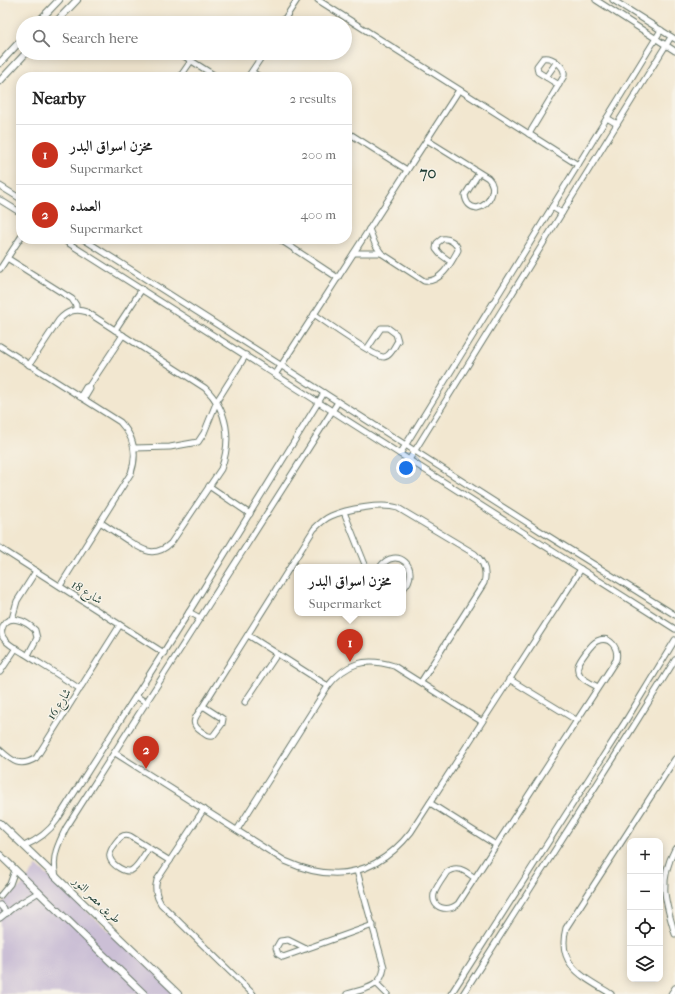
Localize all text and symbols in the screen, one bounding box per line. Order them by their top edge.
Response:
search box [16,16,352,60]
icon: search [30,27,52,49]
text: Search here [62,29,138,47]
text: Nearby [32,88,86,108]
text: 2 results [290,91,336,106]
text: مخزن اسواق البدر [70,137,152,155]
text: 1 [43,147,47,162]
text: 200 m [301,147,336,162]
text: Supermarket [70,161,143,176]
district label: 70 [419,163,436,182]
text: العمده [70,197,101,215]
text: 2 [42,207,48,222]
text: 400 m [300,207,336,222]
text: Supermarket [70,221,143,236]
your location [396,458,416,478]
popup [294,564,406,616]
text: مخزن اسواق البدر [309,572,391,590]
street label: شارع 18 [67,577,105,610]
text: Supermarket [309,596,382,611]
pin: 1 [337,629,363,662]
street label: شارع 16 [44,686,77,724]
pin: 2 [133,736,159,769]
map controls [627,838,663,982]
button: + [627,838,663,874]
street label: طريق مصر النور [69,873,124,927]
button: − [627,874,663,910]
button: locate [627,910,663,946]
button: layers [627,946,663,982]

